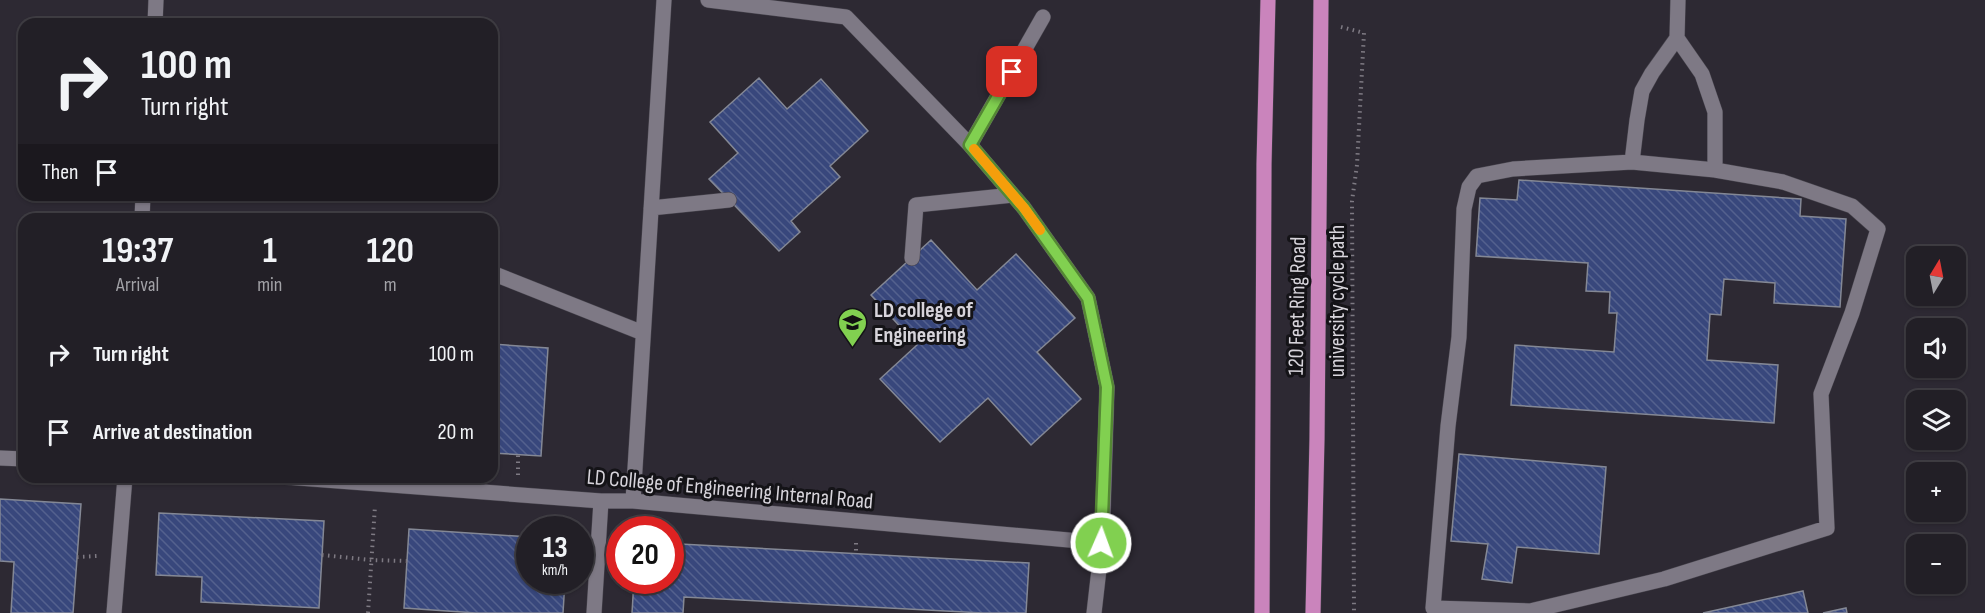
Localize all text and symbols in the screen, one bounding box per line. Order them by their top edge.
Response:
text: 100 m [141,40,232,91]
icon: right [42,42,120,120]
pin [986,46,1037,97]
icon: arrive [995,55,1028,88]
text: Turn right [141,91,228,123]
icon: arrive [90,156,123,189]
text: Then [42,159,78,186]
street label: university cycle path [1324,225,1351,377]
text: 19:37 [102,230,173,273]
text: 1 [263,230,277,273]
text: 120 [366,230,414,273]
street label: 120 Feet Ring Road [1283,236,1312,376]
north arrow [1906,246,1966,306]
map controls [1906,246,1966,594]
text: Arrival [116,273,159,297]
text: min [257,273,282,297]
text: m [384,273,397,297]
place label: LD college of Engineering [874,297,974,349]
school or university icon: LD college of Engineering [837,306,869,348]
button: sound [1906,318,1966,378]
icon: right [42,338,75,371]
text: Turn right [93,341,169,368]
text: 100 m [429,341,474,368]
button: layers [1906,390,1966,450]
icon: arrive [42,416,75,449]
text: Arrive at destination [93,419,252,446]
text: 20 m [438,419,474,446]
button: + [1906,462,1966,522]
street label: LD College of Engineering Internal Road [586,464,874,515]
position arrow [1069,511,1133,575]
speed limit sign: 20 [606,516,684,594]
text: 13 [542,530,568,566]
button: − [1906,534,1966,594]
text: km/h [542,561,568,580]

